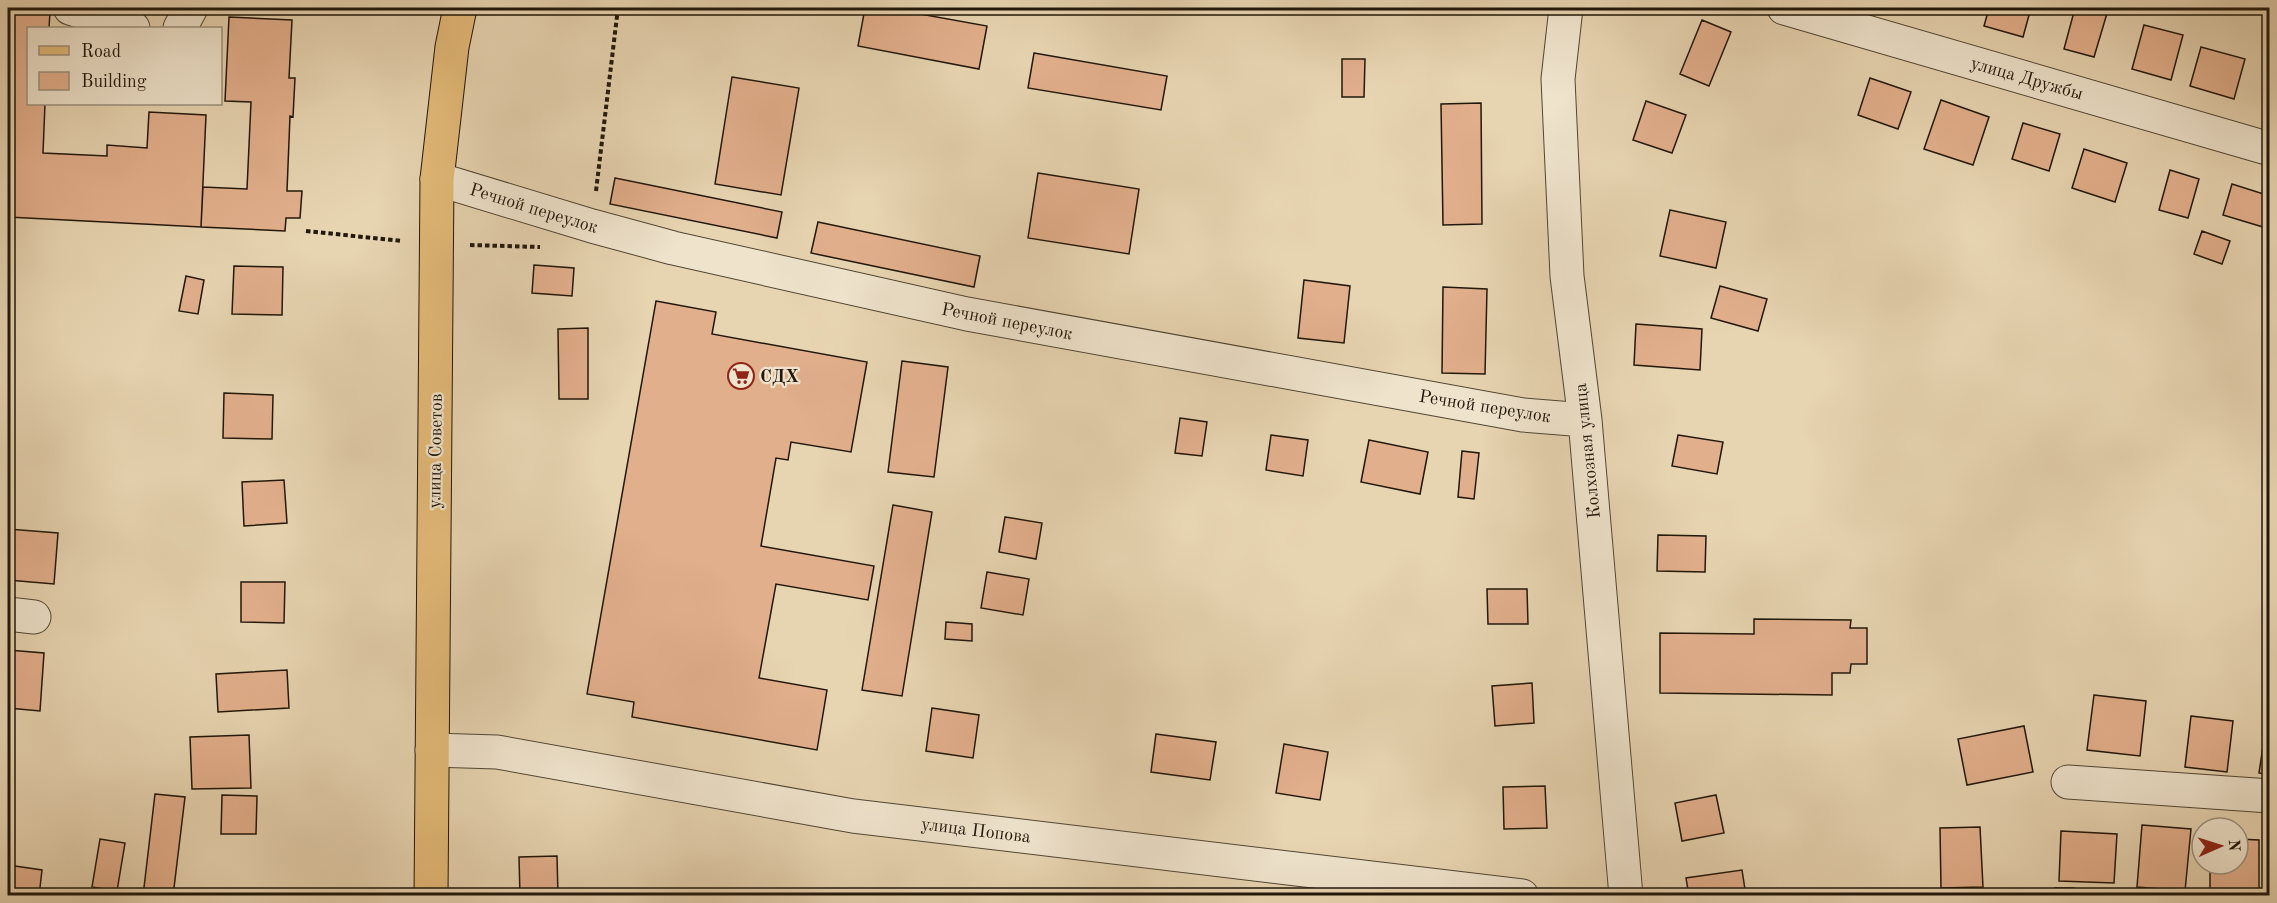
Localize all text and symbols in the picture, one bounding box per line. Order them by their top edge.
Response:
legend [27,27,222,105]
text: Road [81,43,121,61]
street label: улица Дружбы [1968,54,2085,104]
text: Building [81,73,147,91]
street label: Речной переулок [467,181,600,237]
street label: Речной переулок [940,300,1074,344]
supermarket icon: СДХ [726,361,756,391]
place label: СДХ [760,368,799,386]
street label: Колхозная улица [1572,382,1604,519]
street label: Речной переулок [1418,388,1552,426]
street label: улица Советов [426,393,446,509]
street label: улица Попова [920,815,1032,847]
north arrow [2190,816,2250,876]
text: N [2225,839,2241,853]

